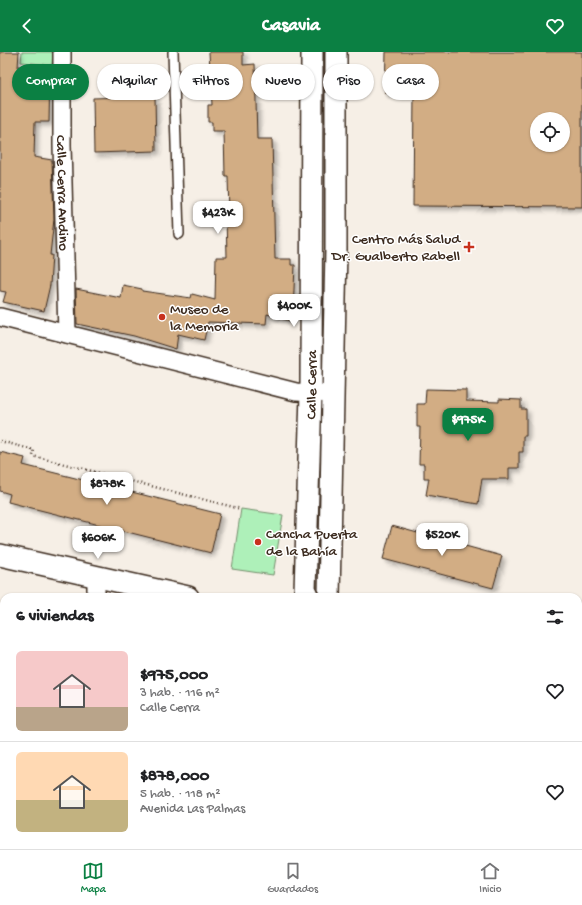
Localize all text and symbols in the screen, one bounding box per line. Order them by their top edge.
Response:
icon: back [16,15,38,37]
icon: heart [544,15,566,37]
text: Casavia [262,16,320,37]
chip: Comprar [12,64,89,100]
chip: Alquilar [97,64,171,100]
chip: Filtros [179,64,243,100]
chip: Nuevo [251,64,315,100]
chip: Piso [323,64,374,100]
chip: Casa [382,64,439,100]
map controls [530,112,570,152]
button: locate [530,112,570,152]
street label: Calle Cerra Andino [51,135,72,251]
pin: $423K [190,201,246,235]
text: $423K [202,206,234,221]
place label: Centro Más Salud Dr. Gualberto Rabell [331,231,461,266]
marker: Centro Más Salud Dr. Gualberto Rabell [463,241,475,253]
pin: $400K [266,294,322,328]
text: $400K [277,299,311,314]
place label: Museo de la Memoria [170,301,239,336]
marker: Museo de la Memoria [157,312,167,322]
street label: Calle Cerra [303,349,322,420]
pin: $975K [440,408,496,442]
text: $975K [451,413,485,428]
pin: $878K [79,472,135,506]
text: $878K [90,477,124,492]
pin: $520K [414,523,470,557]
pin: $606K [70,526,126,560]
place label: Cancha Puerta de la Bahía [266,526,358,561]
text: $520K [425,528,459,543]
text: $606K [81,531,115,546]
marker: Cancha Puerta de la Bahía [253,537,263,547]
icon: filters [544,606,566,628]
text: 6 viviendas [16,607,94,627]
text: $975,000 [140,666,208,686]
icon: home [48,667,96,715]
icon: heart [544,680,566,702]
text: 3 hab. · 116 m² [140,686,220,701]
text: Calle Cerra [140,701,200,716]
text: $878,000 [140,767,209,787]
icon: home [48,768,96,816]
icon: heart [544,781,566,803]
text: 5 hab. · 118 m² [140,787,220,802]
text: Avenida Las Palmas [140,802,245,817]
tab: Mapa [81,860,106,896]
tab: Guardados [267,860,318,896]
tab: Inicio [479,860,501,896]

